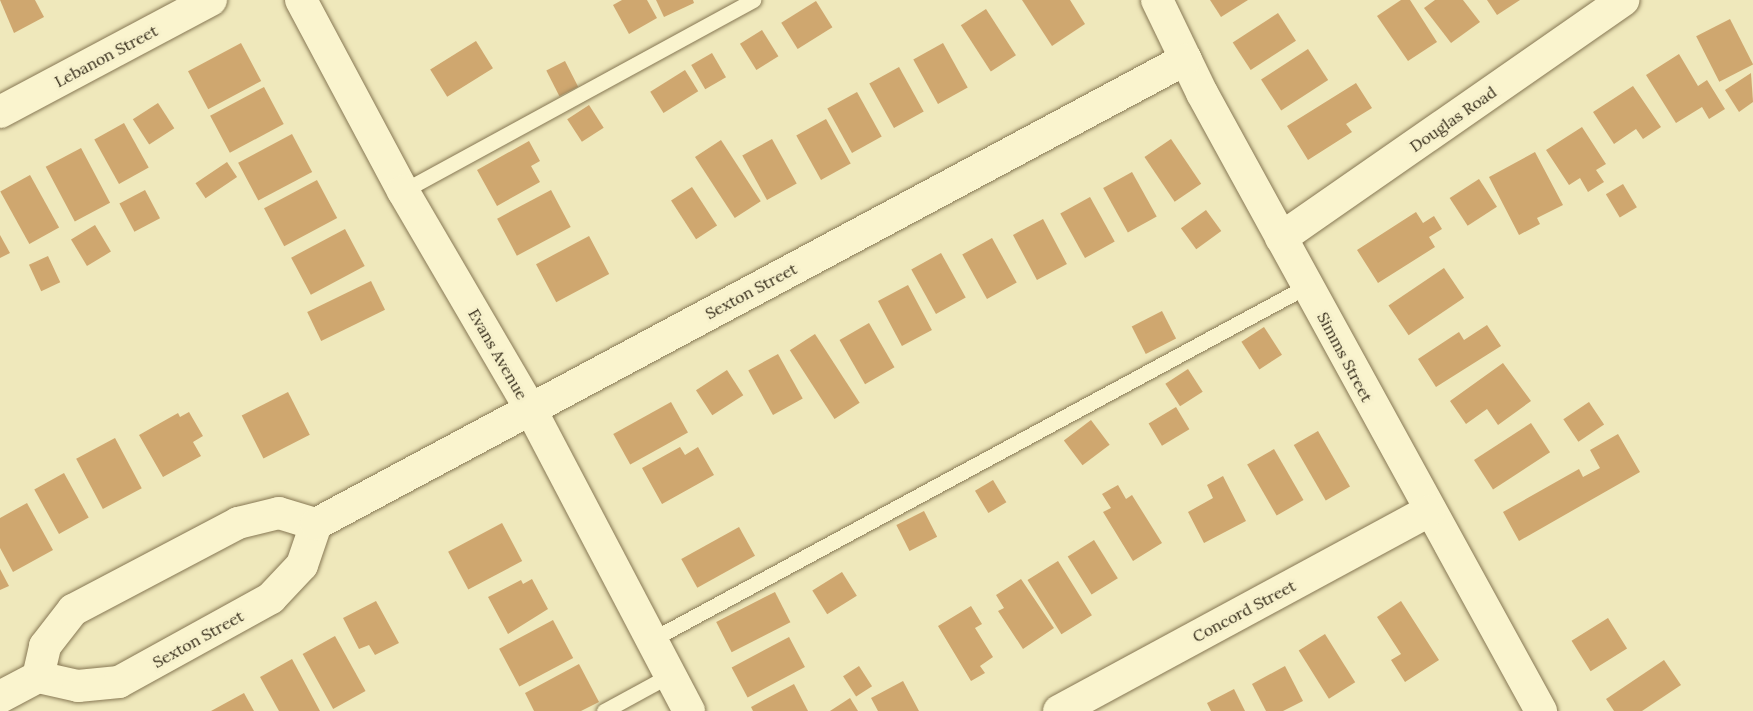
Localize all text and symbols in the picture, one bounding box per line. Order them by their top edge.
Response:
street label: Lebanon Street [51,21,161,91]
street label: Douglas Road [1406,82,1500,156]
street label: Sexton Street [702,259,800,323]
street label: Evans Avenue [464,305,532,403]
street label: Simms Street [1313,309,1377,405]
street label: Concord Street [1189,576,1299,646]
street label: Sexton Street [149,606,247,672]

